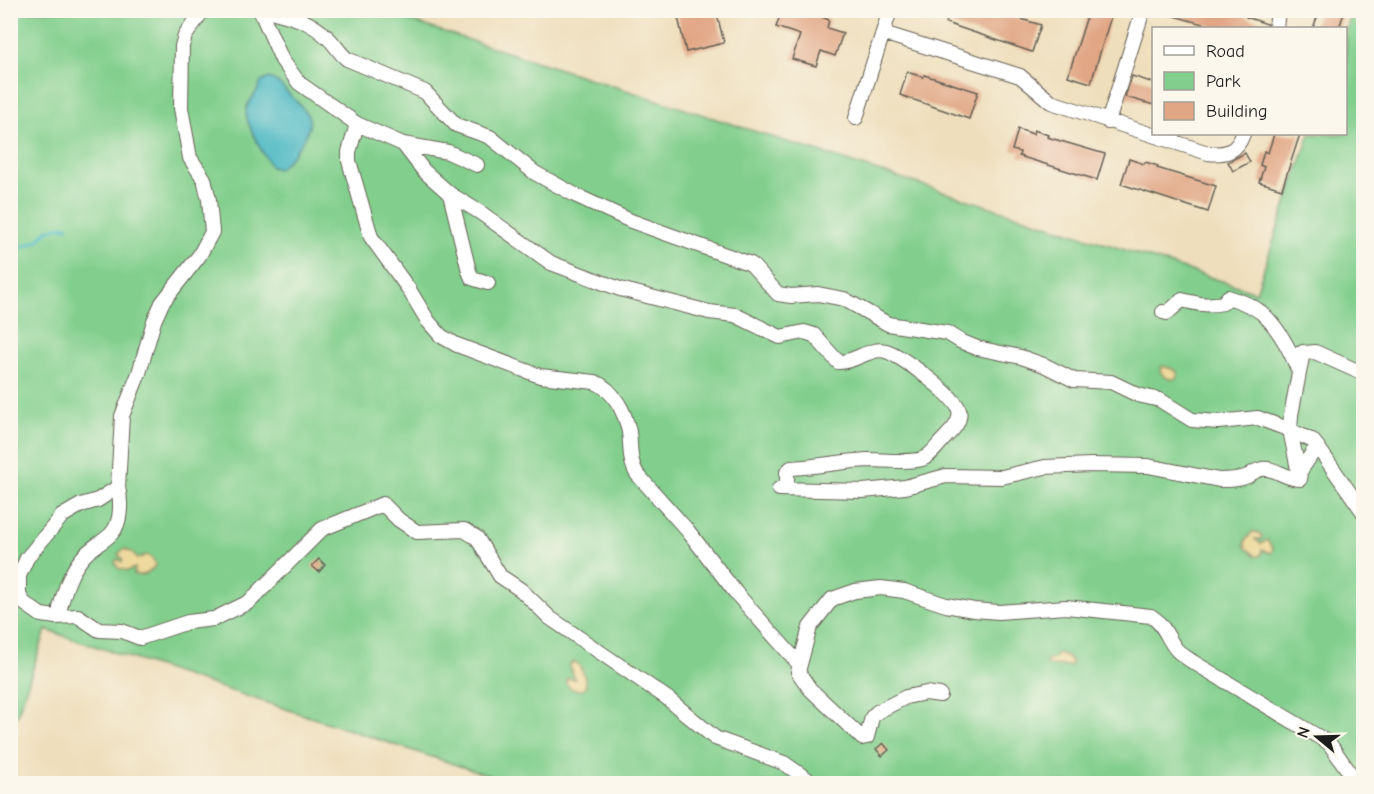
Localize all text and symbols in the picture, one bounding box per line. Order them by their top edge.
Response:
legend [1152,27,1347,135]
text: Road [1206,41,1245,62]
text: Park [1206,71,1241,92]
text: Building [1206,101,1268,122]
north arrow [1287,707,1347,767]
text: N [1294,725,1314,740]

